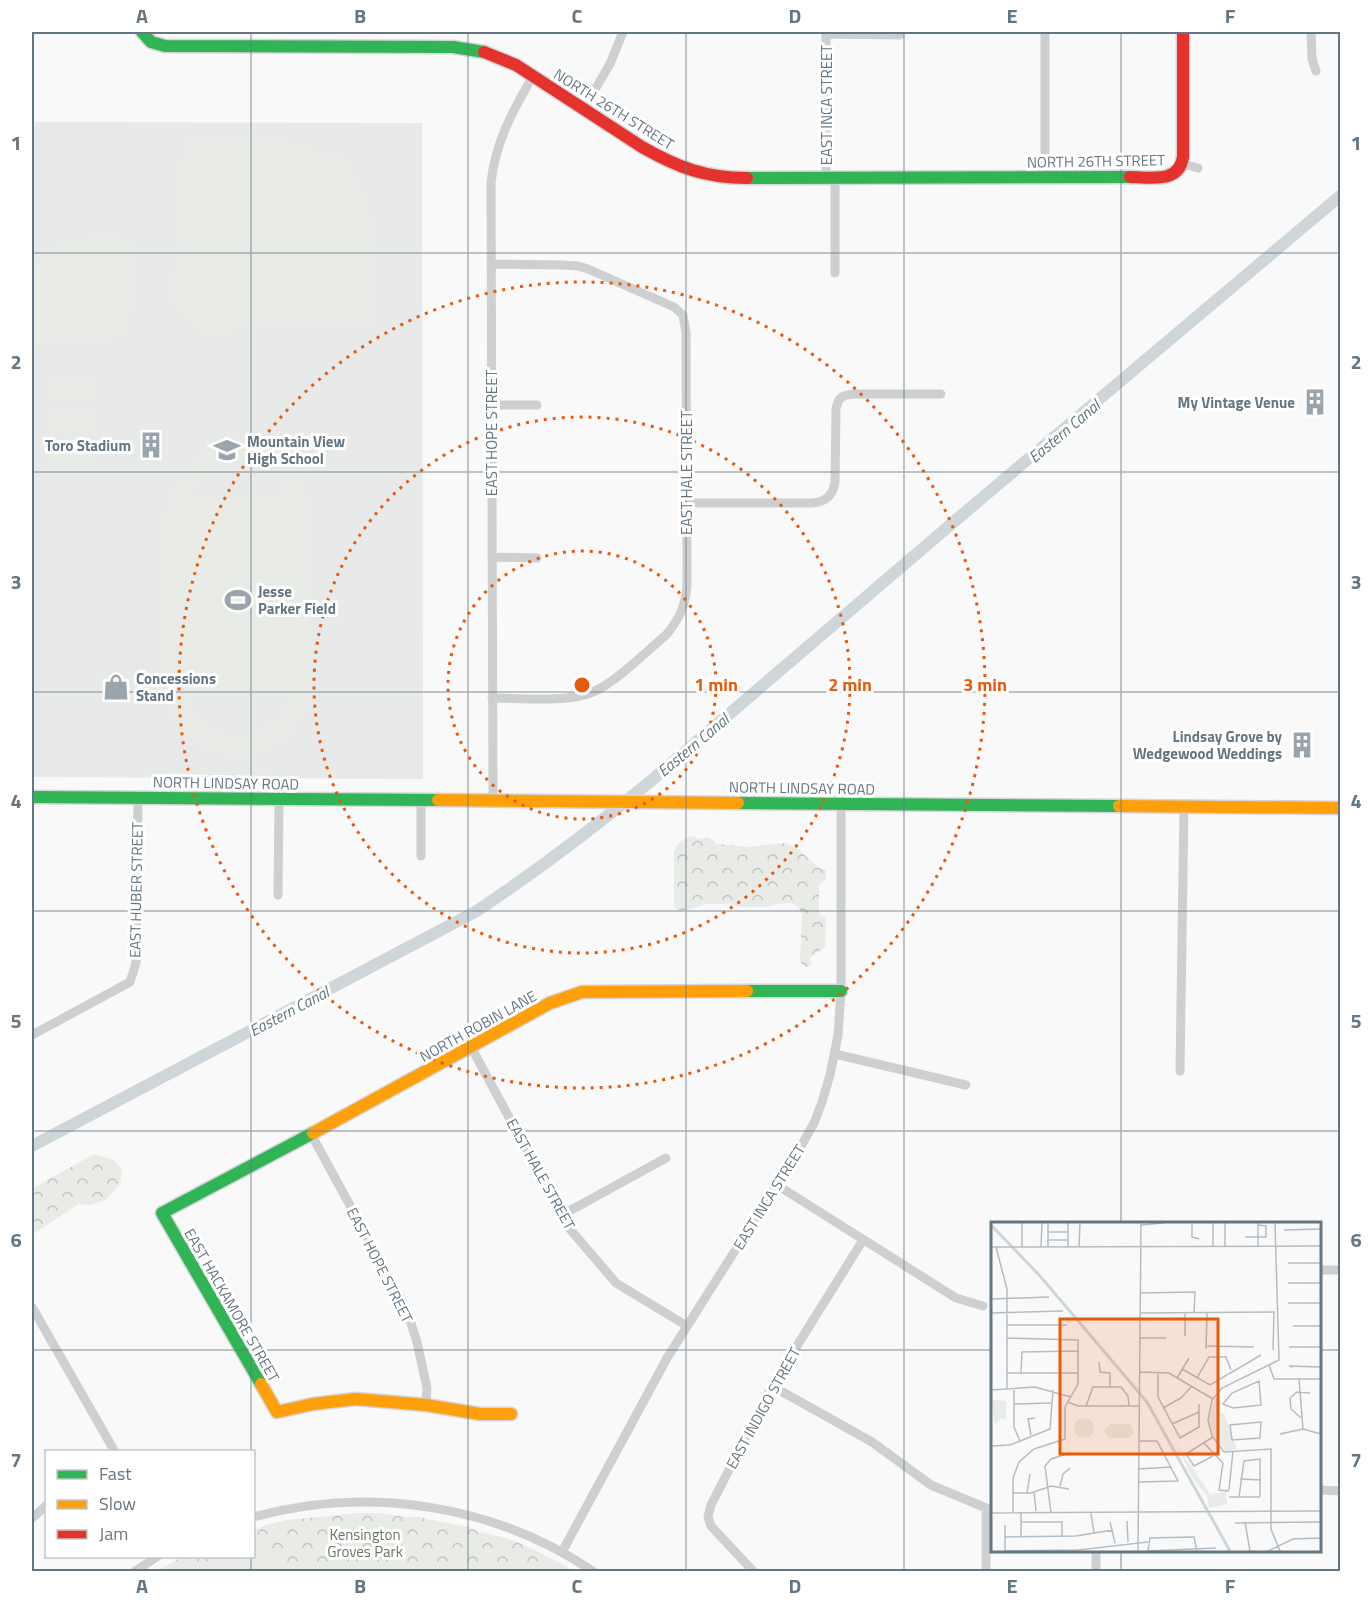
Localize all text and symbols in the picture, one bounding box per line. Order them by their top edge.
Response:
text: A [136,0,148,31]
text: B [354,0,366,31]
text: C [572,0,583,31]
text: D [789,0,801,31]
text: E [1006,0,1018,31]
text: F [1225,0,1236,31]
street label: EAST INCA STREET [815,45,838,165]
street label: NORTH 26TH STREET [549,63,679,155]
text: 1 [10,127,22,158]
text: 1 [1350,127,1362,158]
street label: NORTH 26TH STREET [1027,148,1165,174]
text: 2 [10,346,22,377]
text: 2 [1350,346,1362,377]
street label: EAST HOPE STREET [480,370,503,496]
building icon: My Vintage Venue [1300,387,1330,417]
place label: My Vintage Venue [1178,391,1295,414]
water label: Eastern Canal [1023,393,1106,468]
street label: EAST HALE STREET [675,411,698,535]
building icon: Toro Stadium [136,430,166,460]
place label: Mountain View High School [247,430,346,470]
place label: Toro Stadium [45,434,131,457]
school or university icon: Mountain View High School [212,435,242,465]
text: 3 [10,566,22,597]
text: 3 [1350,566,1362,597]
place label: Jesse Parker Field [258,580,336,620]
sports icon: Jesse Parker Field [223,585,253,615]
place label: Concessions Stand [136,667,216,707]
text: 1 min [694,671,738,698]
text: 2 min [828,671,872,698]
text: 3 min [963,671,1007,698]
shop icon: Concessions Stand [101,672,131,702]
centre of rings [572,675,592,695]
water label: Eastern Canal [652,707,735,782]
place label: Lindsay Grove by Wedgewood Weddings [1133,725,1282,765]
building icon: Lindsay Grove by Wedgewood Weddings [1287,730,1317,760]
street label: NORTH LINDSAY ROAD [153,770,299,796]
street label: NORTH LINDSAY ROAD [729,775,875,801]
text: 4 [10,785,22,816]
text: 4 [1350,785,1362,816]
street label: EAST HUBER STREET [123,822,149,958]
water label: Eastern Canal [245,979,334,1042]
street label: NORTH ROBIN LANE [415,984,541,1068]
text: 5 [10,1005,22,1036]
text: 5 [1350,1005,1362,1036]
street label: EAST HALE STREET [501,1114,581,1234]
street label: EAST INCA STREET [727,1140,811,1254]
street label: EAST HOPE STREET [341,1203,419,1327]
inset map [991,1222,1321,1552]
text: 6 [10,1224,22,1255]
street label: EAST HACKAMORE STREET [179,1224,286,1386]
text: 6 [1350,1224,1362,1255]
street label: EAST INDIGO STREET [720,1343,806,1473]
text: 7 [10,1444,22,1475]
text: 7 [1350,1444,1362,1475]
legend [45,1450,255,1558]
text: Fast [99,1460,132,1487]
text: Slow [99,1490,136,1517]
text: Jam [99,1520,128,1547]
park label: Kensington Groves Park [327,1523,403,1563]
text: A [136,1570,148,1601]
text: B [354,1570,366,1601]
text: C [572,1570,583,1601]
text: D [789,1570,801,1601]
text: E [1006,1570,1018,1601]
text: F [1225,1570,1236,1601]

